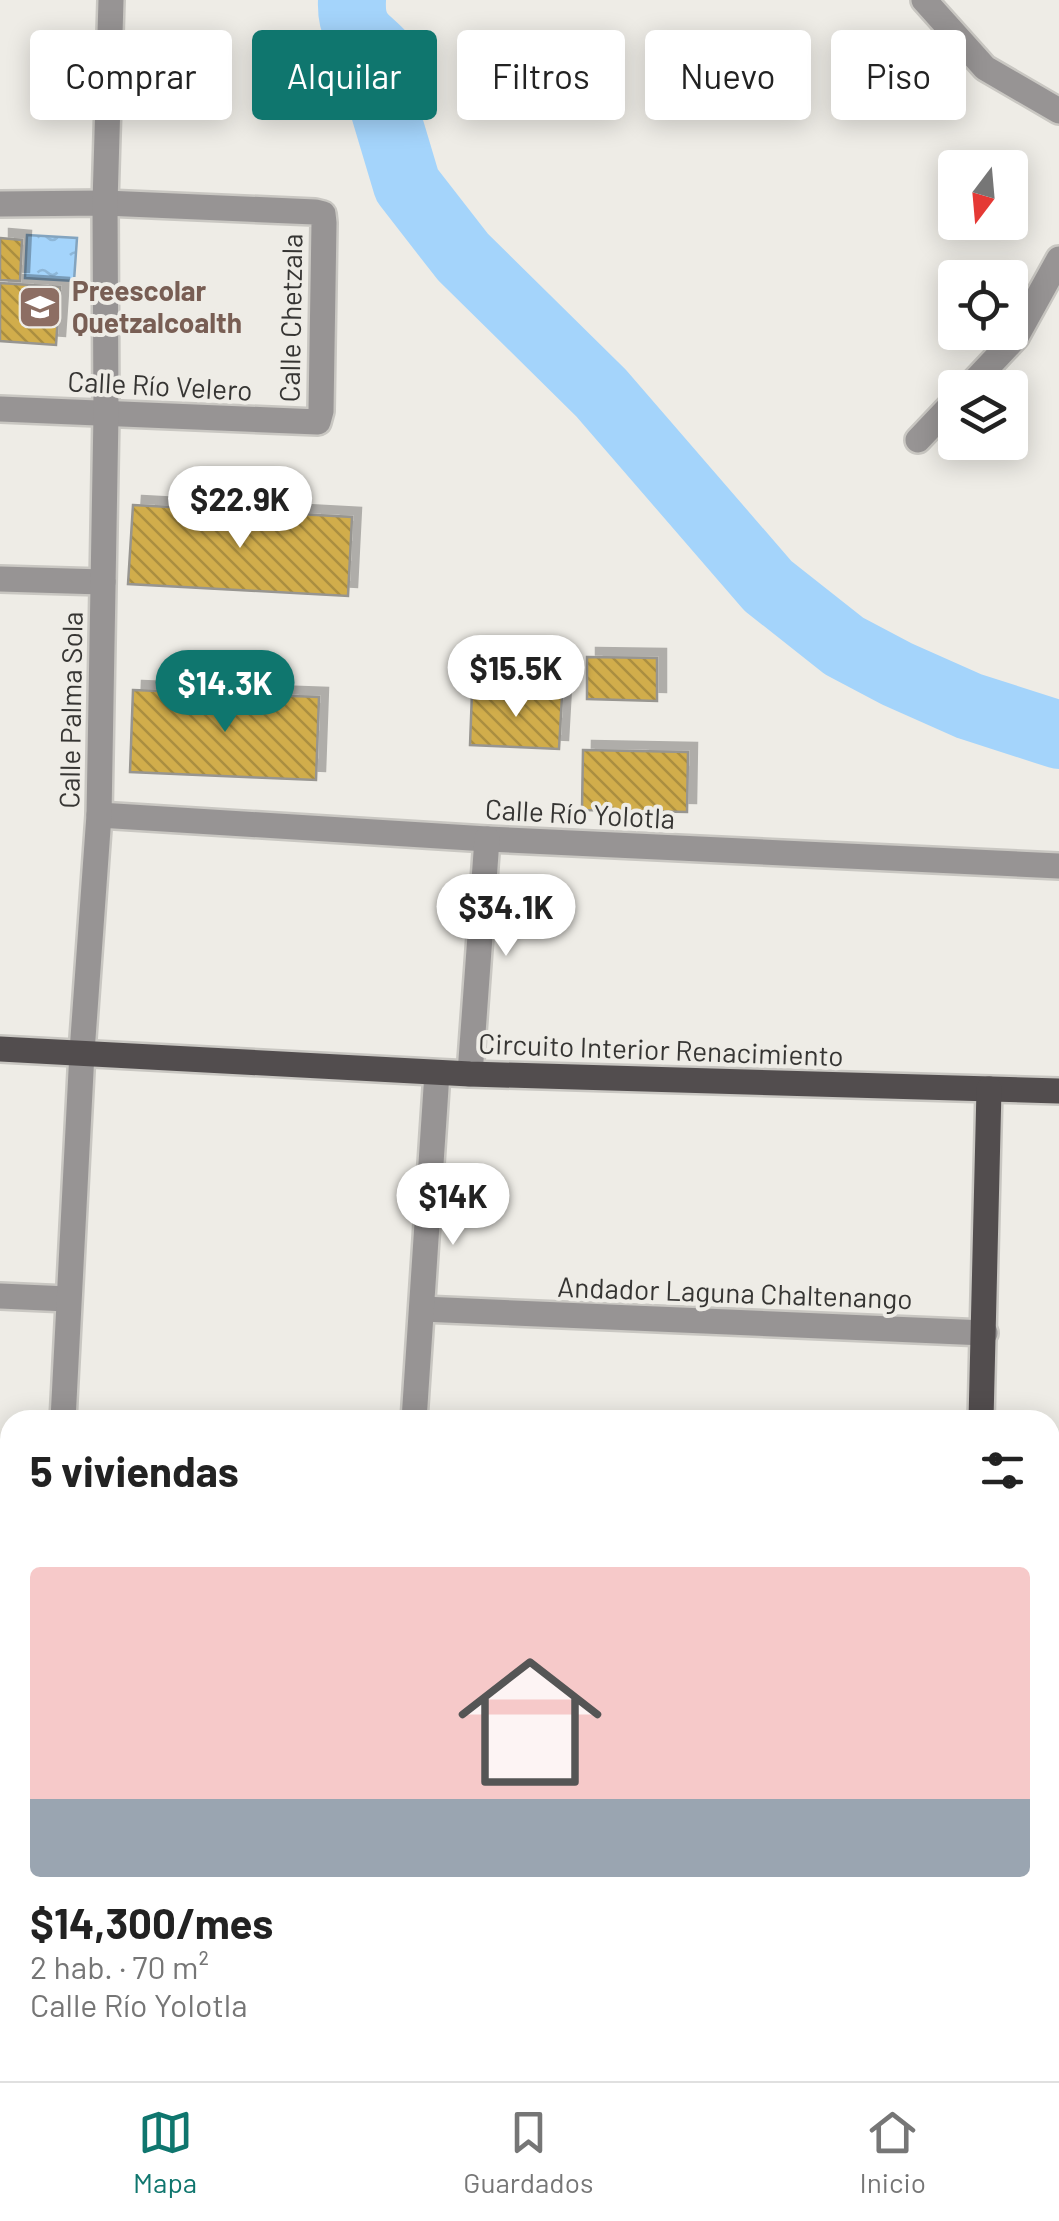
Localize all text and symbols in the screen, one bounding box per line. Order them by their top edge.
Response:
chip: Comprar [30,30,232,120]
chip: Alquilar [252,30,437,120]
chip: Filtros [457,30,625,120]
chip: Nuevo [645,30,811,120]
chip: Piso [831,30,966,120]
north arrow [938,150,1028,240]
map controls [938,150,1028,460]
street label: Calle Chetzala [272,233,308,403]
button: locate [938,260,1028,350]
place label: Preescolar Quetzalcoalth [72,273,242,339]
school or university icon: Preescolar Quetzalcoalth [17,284,63,330]
street label: Calle Río Velero [67,363,253,407]
button: layers [938,370,1028,460]
pin: $22.9K [159,466,321,551]
text: $22.9K [190,479,290,517]
street label: Calle Palma Sola [51,611,89,809]
pin: $15.5K [435,635,597,720]
text: $15.5K [470,648,562,686]
pin: $14.3K [144,650,306,735]
text: $14.3K [178,663,272,701]
street label: Calle Río Yolotla [484,791,676,835]
pin: $34.1K [425,874,587,959]
text: $34.1K [459,887,553,925]
street label: Circuito Interior Renacimiento [478,1026,844,1072]
pin: $14K [394,1163,512,1248]
text: $14K [418,1176,488,1214]
street label: Andador Laguna Chaltenango [557,1269,913,1315]
icon: filters [975,1443,1030,1498]
text: 5 viviendas [30,1445,239,1495]
icon: home [440,1632,620,1812]
text: $14,300/mes [30,1897,273,1947]
text: 2 hab. · 70 m² [30,1947,209,1985]
text: Calle Río Yolotla [30,1985,248,2023]
tab: Mapa [133,2105,197,2199]
tab: Guardados [463,2105,593,2199]
tab: Inicio [859,2105,926,2199]

